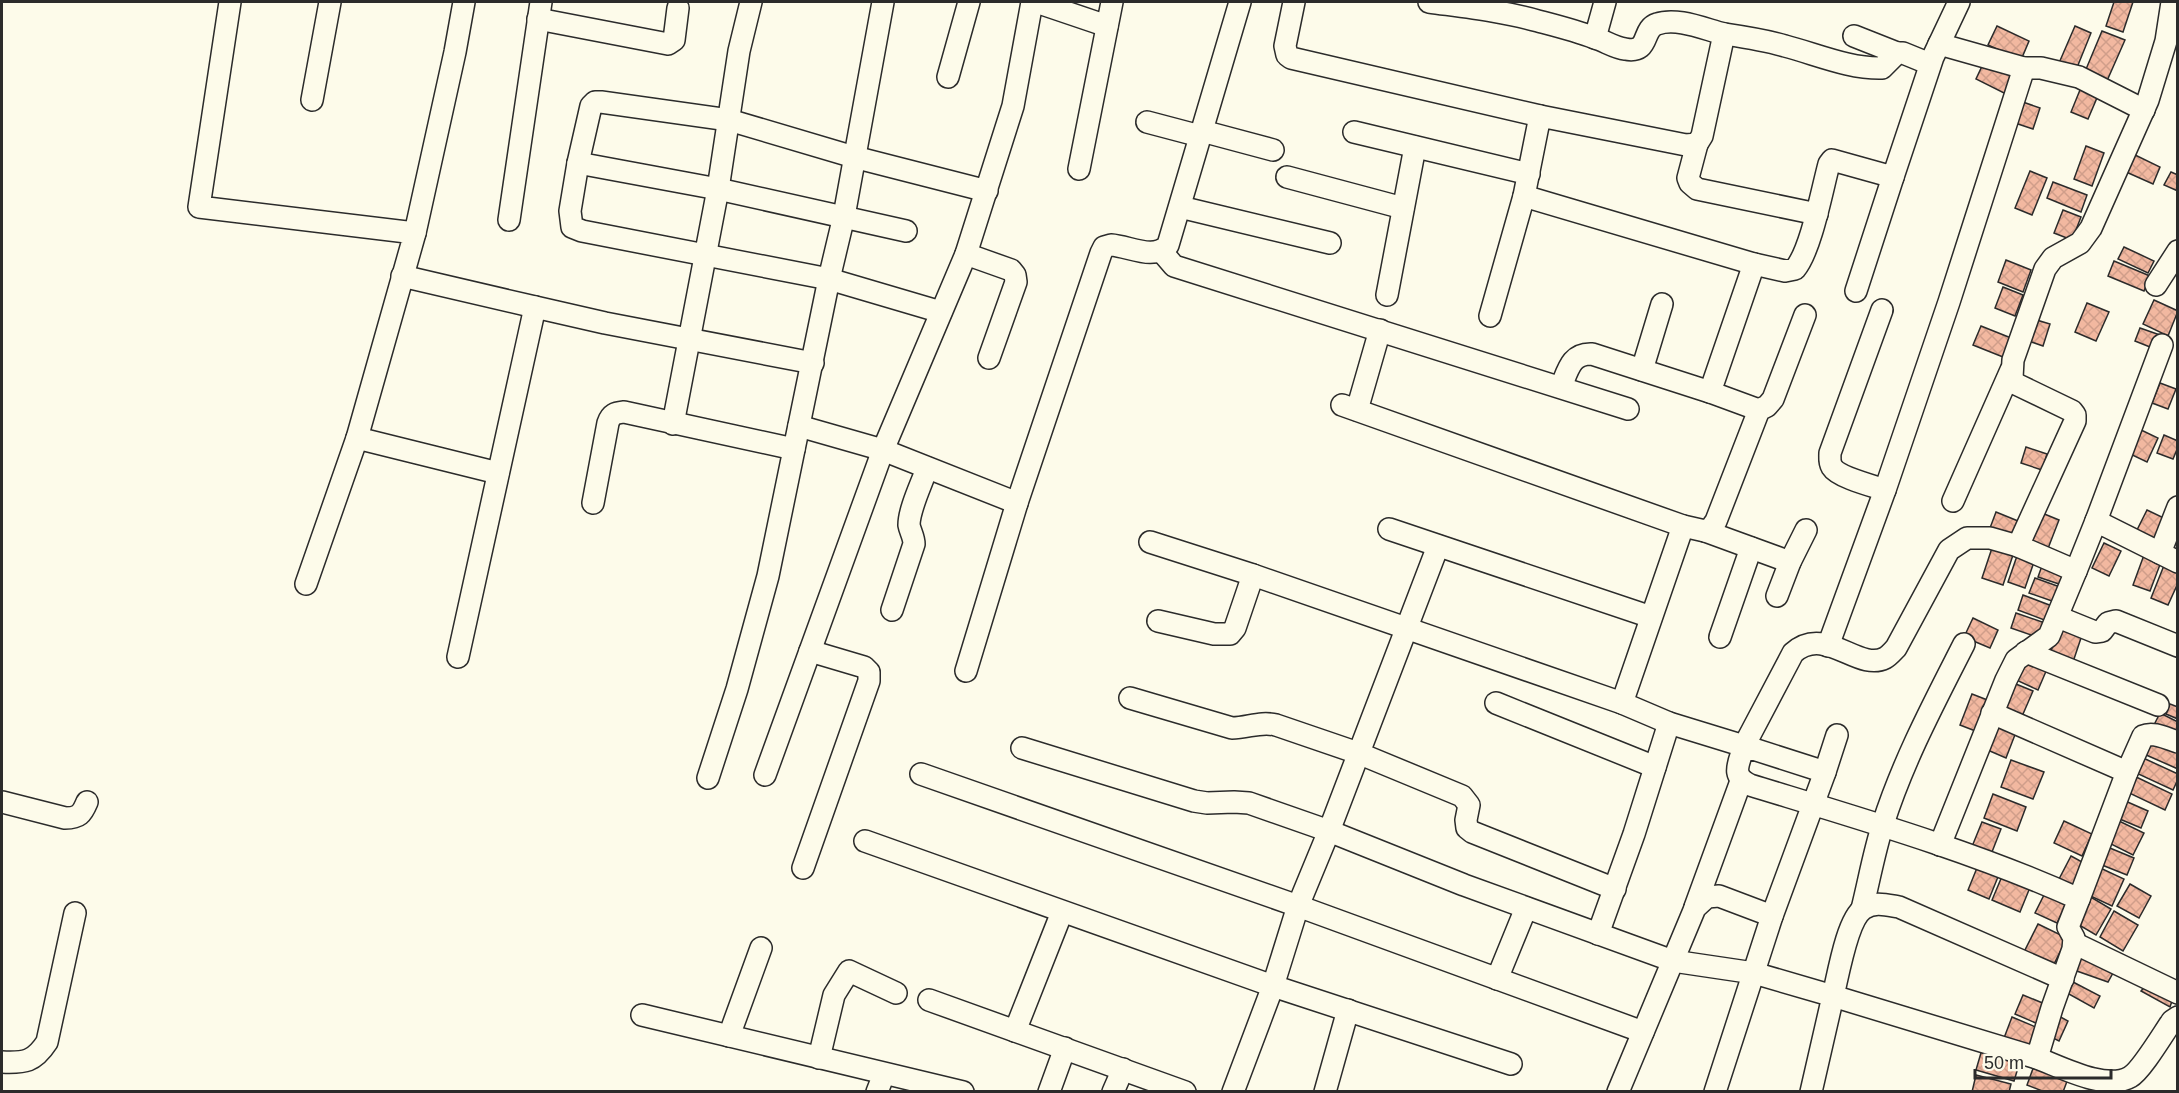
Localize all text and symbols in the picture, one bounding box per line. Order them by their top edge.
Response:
scale bar [1975,1042,2112,1080]
text: 50 m [1984,1053,2024,1073]

